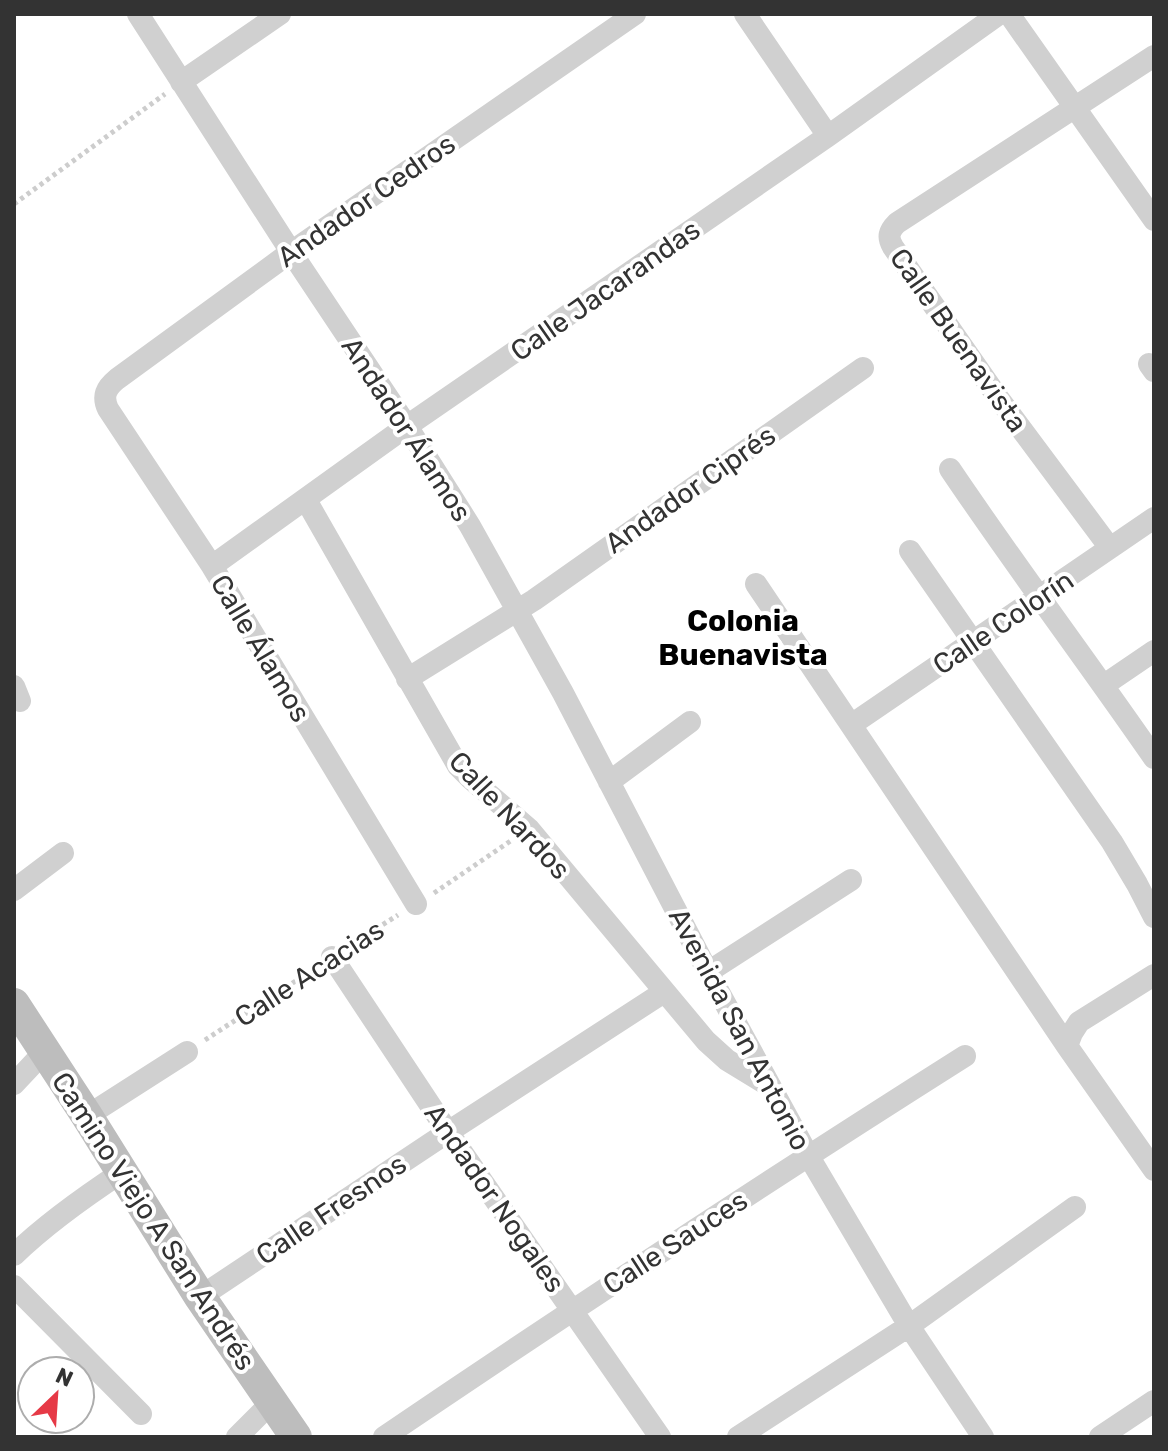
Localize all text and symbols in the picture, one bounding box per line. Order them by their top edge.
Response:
street label: Andador Cedros [271,127,461,274]
street label: Calle Jacarandas [504,213,706,368]
street label: Calle Buenavista [883,242,1034,438]
street label: Andador Álamos [335,331,478,528]
street label: Andador Ciprés [599,419,782,560]
street label: Calle Colorín [927,563,1080,681]
street label: Calle Álamos [204,569,317,728]
district label: Colonia Buenavista [658,603,828,673]
street label: Calle Nardos [442,745,577,886]
street label: Avenida San Antonio [662,902,817,1156]
street label: Calle Acacias [229,913,390,1034]
street label: Camino Viejo A San Andrés [45,1066,262,1376]
street label: Andador Nogales [417,1098,572,1299]
street label: Calle Fresnos [250,1147,413,1272]
street label: Calle Sauces [597,1184,754,1301]
north arrow [16,1355,96,1435]
text: N [51,1362,77,1393]

